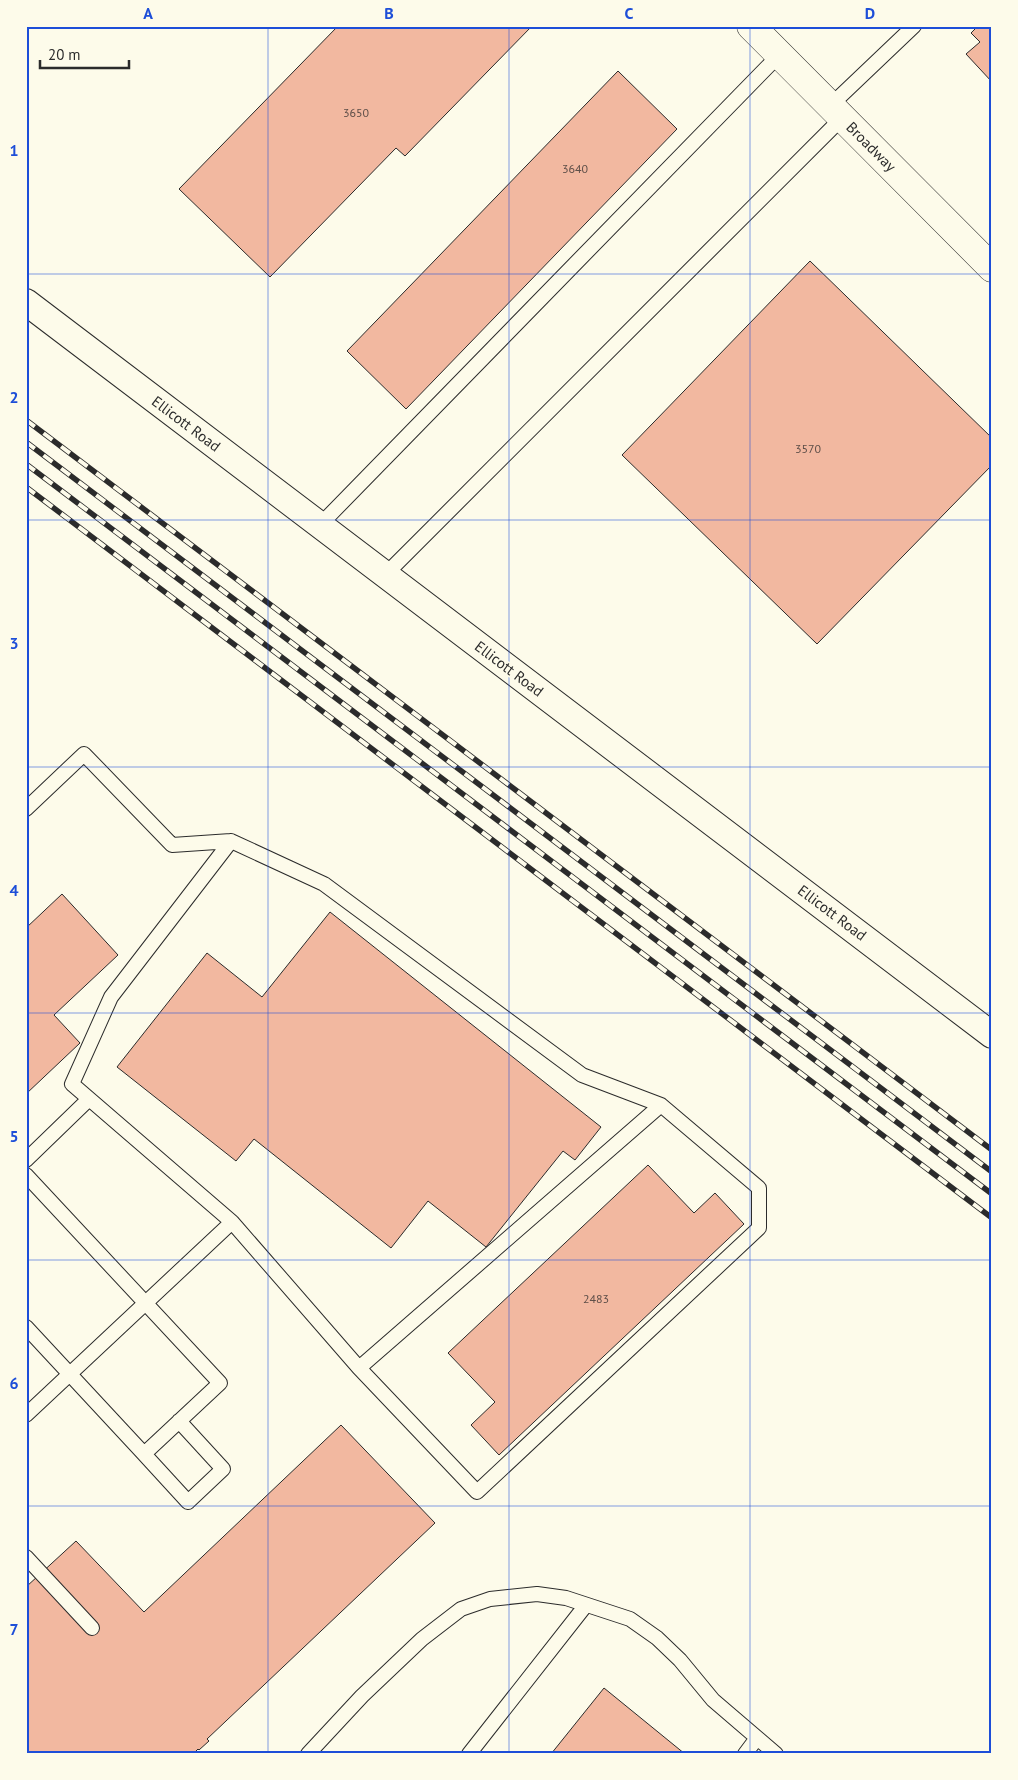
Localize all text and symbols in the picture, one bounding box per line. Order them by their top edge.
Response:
text: A [143,3,153,23]
text: B [384,3,394,23]
text: C [625,3,634,23]
text: D [865,3,875,23]
scale bar [40,38,129,70]
text: 20 m [48,45,81,64]
house number: 3650 [343,105,370,120]
street label: Broadway [842,118,900,176]
text: 1 [9,140,19,160]
house number: 3640 [562,161,589,176]
text: 2 [9,387,19,407]
street label: Ellicott Road [148,392,224,456]
house number: 3570 [795,441,822,456]
text: 3 [9,633,19,653]
street label: Ellicott Road [471,637,547,701]
text: 4 [9,880,19,900]
street label: Ellicott Road [794,881,870,945]
text: 5 [9,1126,19,1146]
house number: 2483 [583,1291,609,1306]
text: 6 [9,1373,19,1393]
text: 7 [9,1619,19,1639]

